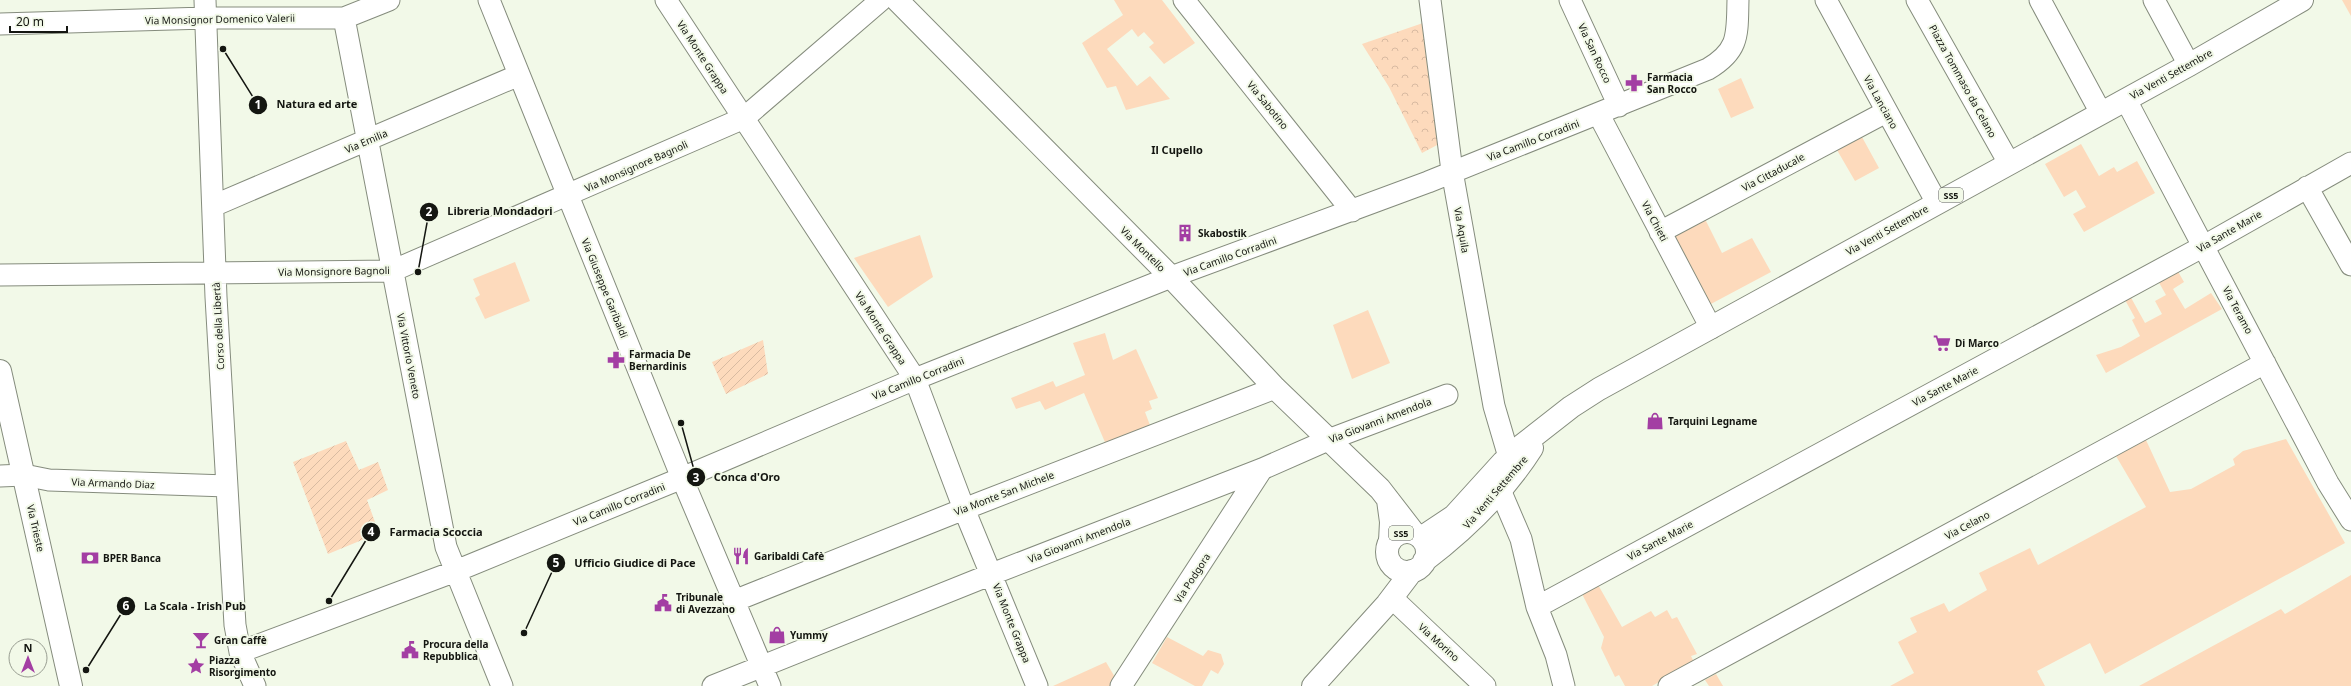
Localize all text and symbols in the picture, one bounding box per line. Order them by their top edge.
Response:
scale bar [10,8,67,34]
street label: Via Monsignor Domenico Valerii [145,11,295,27]
text: 20 m [16,13,44,30]
street label: Via Monte Grappa [674,18,732,96]
street label: Via San Rocco [1575,21,1615,85]
street label: Piazza Tommaso da Celano [1926,22,2000,140]
street label: Via Venti Settembre [2127,45,2215,102]
place label: Farmacia San Rocco [1647,70,1697,96]
pharmacy icon: Farmacia San Rocco [1624,73,1644,93]
street label: Via Lanciano [1861,73,1901,131]
street label: Via Sabotino [1244,78,1292,132]
callout: Natura ed arte [248,93,365,116]
text: 1 [255,96,261,113]
text: Natura ed arte [277,96,358,111]
street label: Via Camillo Corradini [1485,116,1581,164]
street label: Via Emilia [343,126,389,156]
street label: Via Monsignore Bagnoli [582,137,690,195]
district label: Il Cupello [1151,142,1203,157]
street label: Via Cittaducale [1739,149,1807,194]
road number: SS5 [1939,188,1963,202]
street label: Via Chieti [1639,198,1671,244]
callout: Libreria Mondadori [419,200,561,223]
street label: Via Venti Settembre [1843,201,1931,258]
text: 2 [426,203,433,220]
text: Libreria Mondadori [447,203,553,218]
street label: Via Aquila [1451,206,1473,254]
street label: Via Sante Marie [2194,207,2264,255]
street label: Via Montello [1117,223,1169,275]
building icon: Skabostik [1175,223,1195,243]
place label: Skabostik [1198,226,1248,240]
street label: Via Camillo Corradini [1182,233,1278,279]
street label: Via Giuseppe Garibaldi [579,236,631,340]
street label: Via Monsignore Bagnoli [278,263,390,279]
street label: Corso della Libertà [209,282,227,370]
street label: Via Teramo [2220,284,2256,336]
street label: Via Monte Grappa [852,289,910,367]
street label: Via Vittorio Veneto [394,312,424,400]
supermarket icon: Di Marco [1932,333,1952,353]
place label: Di Marco [1955,336,1999,350]
place label: Farmacia De Bernardinis [629,347,691,373]
pharmacy icon: Farmacia De Bernardinis [606,350,626,370]
street label: Via Camillo Corradini [870,353,966,403]
street label: Via Sante Marie [1910,363,1981,409]
street label: Via Giovanni Amendola [1327,394,1433,446]
shop icon: Tarquini Legname [1645,411,1665,431]
place label: Tarquini Legname [1668,414,1757,428]
street label: Via Venti Settembre [1459,452,1531,531]
callout: Conca d'Oro [686,466,788,489]
street label: Via Monte San Michele [952,467,1056,519]
text: 3 [693,469,700,486]
text: Conca d'Oro [714,469,780,484]
street label: Via Armando Diaz [71,475,155,491]
street label: Via Camillo Corradini [571,479,667,529]
street label: Via Trieste [24,503,48,553]
street label: Via Celano [1942,507,1992,543]
street label: Via Giovanni Amendola [1026,514,1132,566]
street label: Via Sante Marie [1625,517,1696,563]
callout: Farmacia Scoccia [361,520,490,543]
text: 4 [368,523,375,540]
text: Farmacia Scoccia [389,524,483,539]
road number: SS5 [1389,526,1413,540]
restaurant icon: Garibaldi Cafè [731,546,751,566]
bank icon: BPER Banca [80,548,100,568]
place label: Garibaldi Cafè [754,549,824,563]
street label: Via Podgora [1171,550,1213,606]
place label: BPER Banca [103,551,161,565]
callout: Ufficio Giudice di Pace [546,552,704,575]
text: 5 [553,554,560,571]
text: Ufficio Giudice di Pace [574,555,696,570]
street label: Via Monte Grappa [990,581,1034,665]
place label: Tribunale di Avezzano [676,590,735,616]
public building icon: Tribunale di Avezzano [653,593,673,613]
callout: La Scala - Irish Pub [116,594,254,617]
text: 6 [123,597,130,614]
text: La Scala - Irish Pub [144,598,246,613]
street label: Via Morino [1415,620,1463,664]
shop icon: Yummy [767,625,787,645]
place label: Yummy [790,628,828,642]
bar icon: Gran Caffè [191,630,211,650]
place label: Gran Caffè [214,633,267,647]
place label: Procura della Repubblica [423,637,489,663]
north arrow [8,638,48,678]
text: N [24,640,32,655]
public building icon: Procura della Repubblica [400,640,420,660]
place label: Piazza Risorgimento [209,653,276,679]
place icon: Piazza Risorgimento [186,656,206,676]

